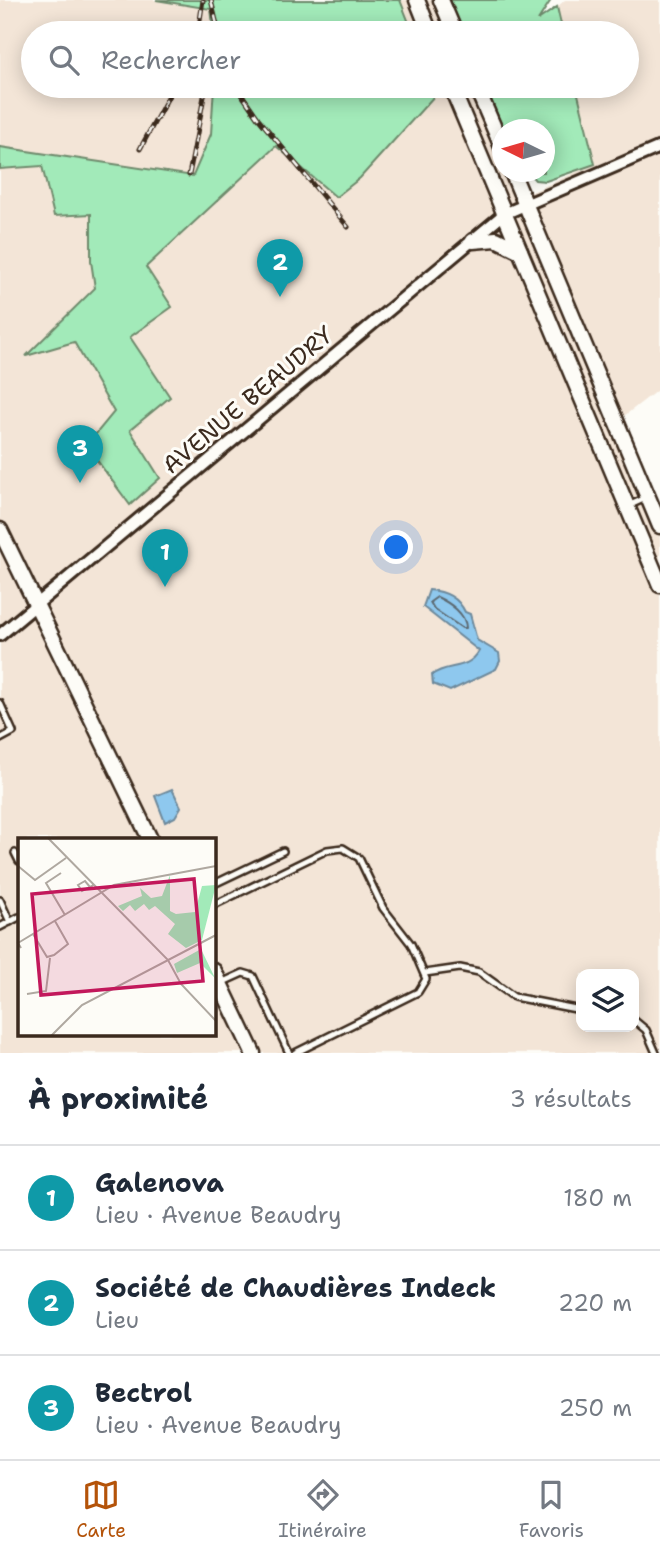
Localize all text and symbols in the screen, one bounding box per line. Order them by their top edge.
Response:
search box [21,21,639,98]
icon: search [45,41,83,79]
text: Rechercher [101,42,241,77]
north arrow [492,119,555,182]
pin: 2 [257,239,303,297]
street label: AVENUE BEAUDRY [156,319,341,481]
pin: 3 [57,425,103,483]
pin: 1 [142,529,188,587]
your location [379,530,413,564]
inset map [18,838,215,1036]
map controls [576,969,639,1032]
button: layers [576,969,639,1032]
text: À proximité [28,1078,208,1119]
text: 3 résultats [510,1084,632,1114]
text: Galenova [95,1165,224,1200]
text: 1 [46,1183,56,1213]
text: 180 m [563,1183,632,1213]
text: Lieu · Avenue Beaudry [95,1200,341,1230]
text: Société de Chaudières Indeck [95,1270,496,1305]
text: 2 [43,1288,59,1318]
text: 220 m [558,1288,632,1318]
text: Lieu [95,1305,139,1335]
text: Bectrol [95,1375,192,1410]
text: 3 [43,1393,59,1423]
text: 250 m [559,1393,632,1423]
text: Lieu · Avenue Beaudry [95,1410,341,1440]
tab: Carte [76,1476,126,1543]
tab: Itinéraire [278,1476,367,1543]
tab: Favoris [519,1476,584,1543]

